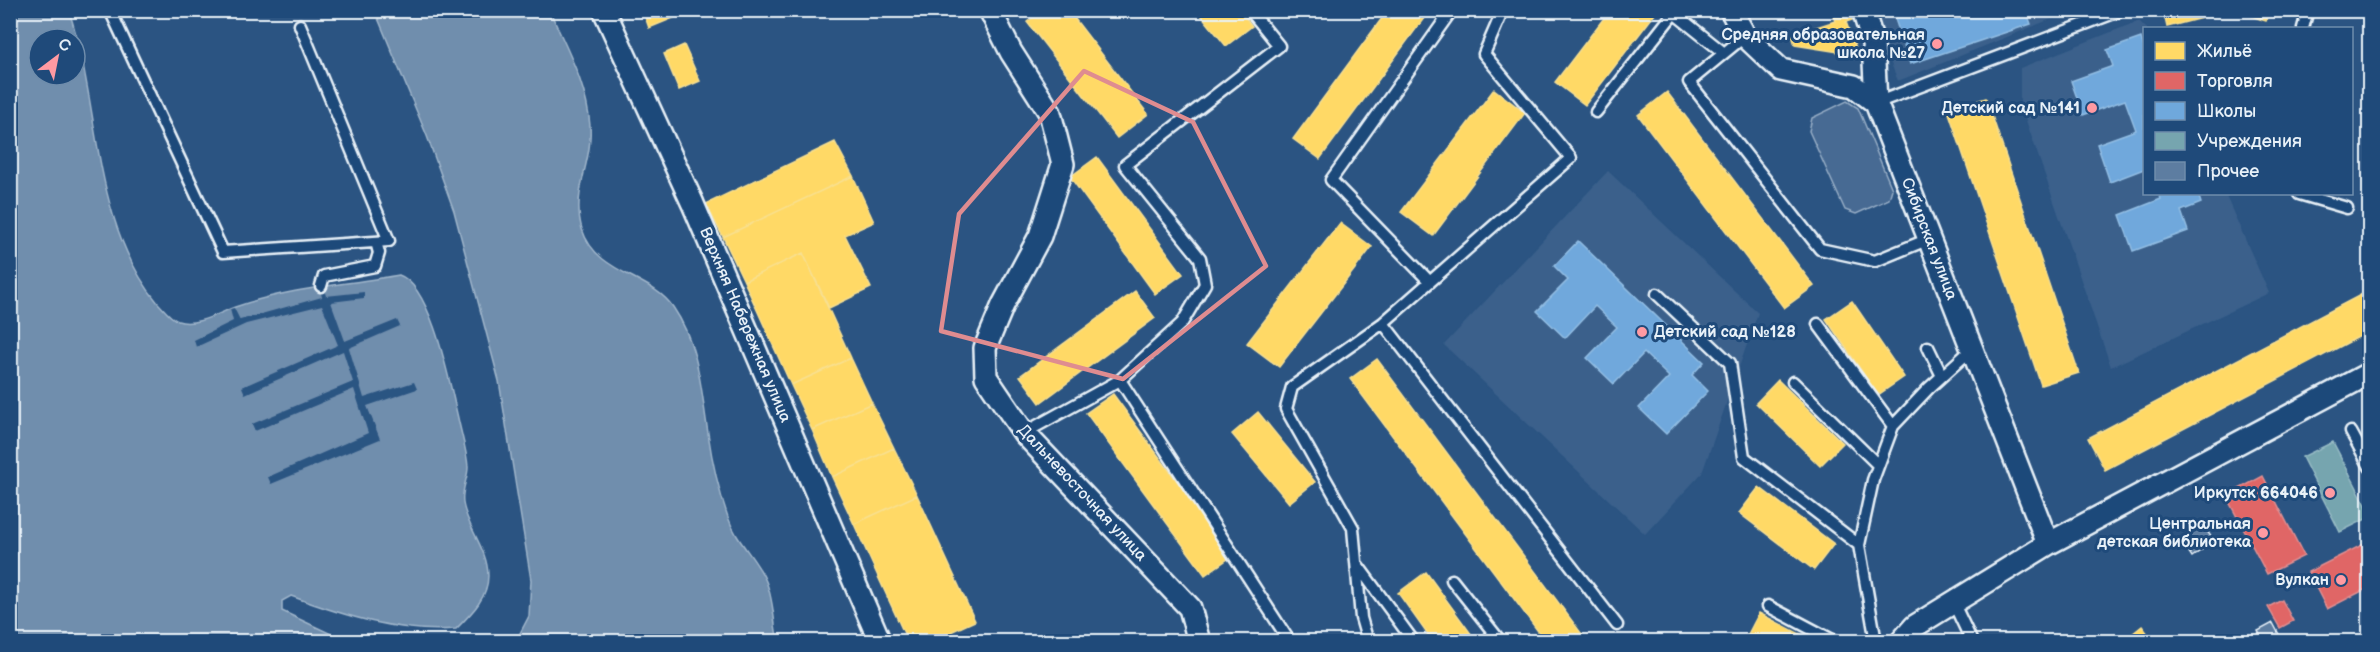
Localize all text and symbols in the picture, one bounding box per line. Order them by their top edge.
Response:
place label: Средняя образовательная школа №27 [1721,26,1925,63]
north arrow [27,27,87,87]
legend [2143,27,2353,195]
text: С [54,35,74,57]
marker: Средняя образовательная школа №27 [1930,37,1944,51]
text: Жильё [2197,41,2252,62]
text: Торговля [2197,71,2273,92]
place label: Детский сад №141 [1942,99,2080,118]
marker: Детский сад №141 [2085,101,2099,115]
text: Школы [2197,101,2256,122]
text: Учреждения [2197,131,2302,152]
text: Прочее [2197,161,2259,182]
street label: Сибирская улица [1897,175,1961,303]
street label: Верхняя Набережная улица [695,224,795,426]
place label: Детский сад №128 [1654,323,1796,342]
marker: Детский сад №128 [1635,325,1649,339]
street label: Дальневосточная улица [1014,421,1151,566]
place label: Иркутск 664046 [2194,484,2318,503]
marker: Иркутск 664046 [2323,486,2337,500]
place label: Центральная детская библиотека [2096,515,2252,552]
marker: Центральная детская библиотека [2256,526,2270,540]
place label: Вулкан [2275,571,2329,590]
marker: Вулкан [2334,573,2348,587]

